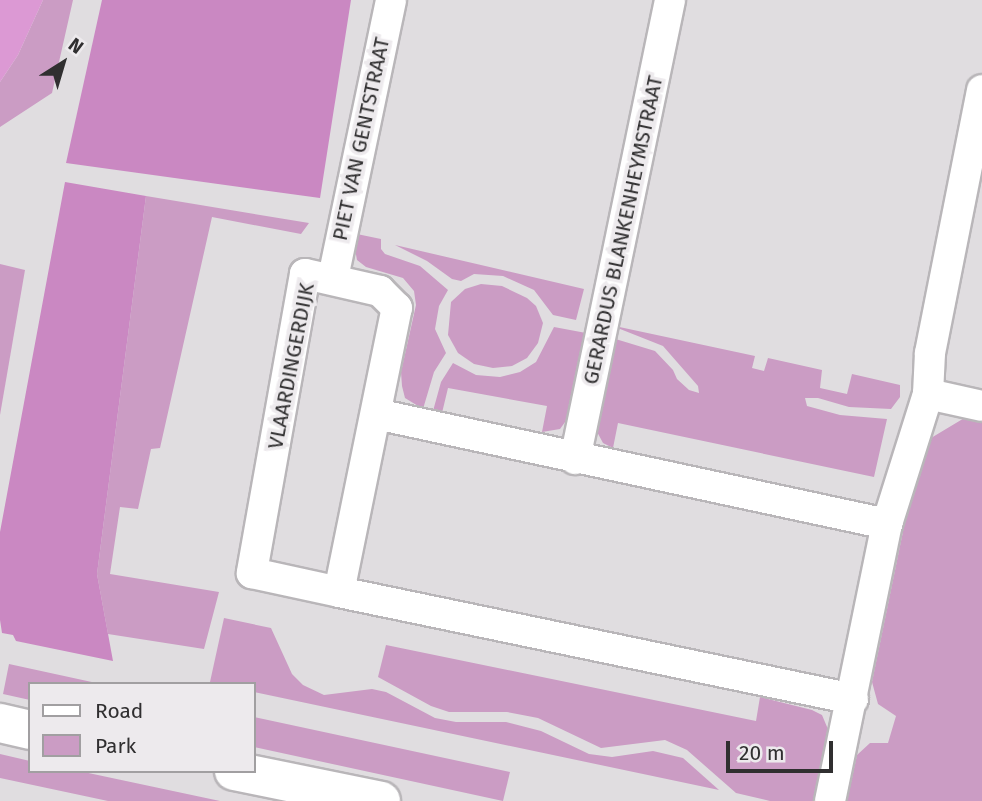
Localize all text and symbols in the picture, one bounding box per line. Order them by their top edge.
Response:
north arrow [28,28,98,98]
text: N [64,33,88,59]
street label: PIET VAN GENTSTRAAT [327,35,395,243]
street label: GERARDUS BLANKENHEYMSTRAAT [578,73,668,387]
street label: VLAARDINGERDIJK [263,281,319,451]
legend [28,682,256,773]
text: Road [95,698,143,724]
scale bar [730,728,837,772]
text: Park [95,733,136,759]
text: 20 m [739,740,785,766]

